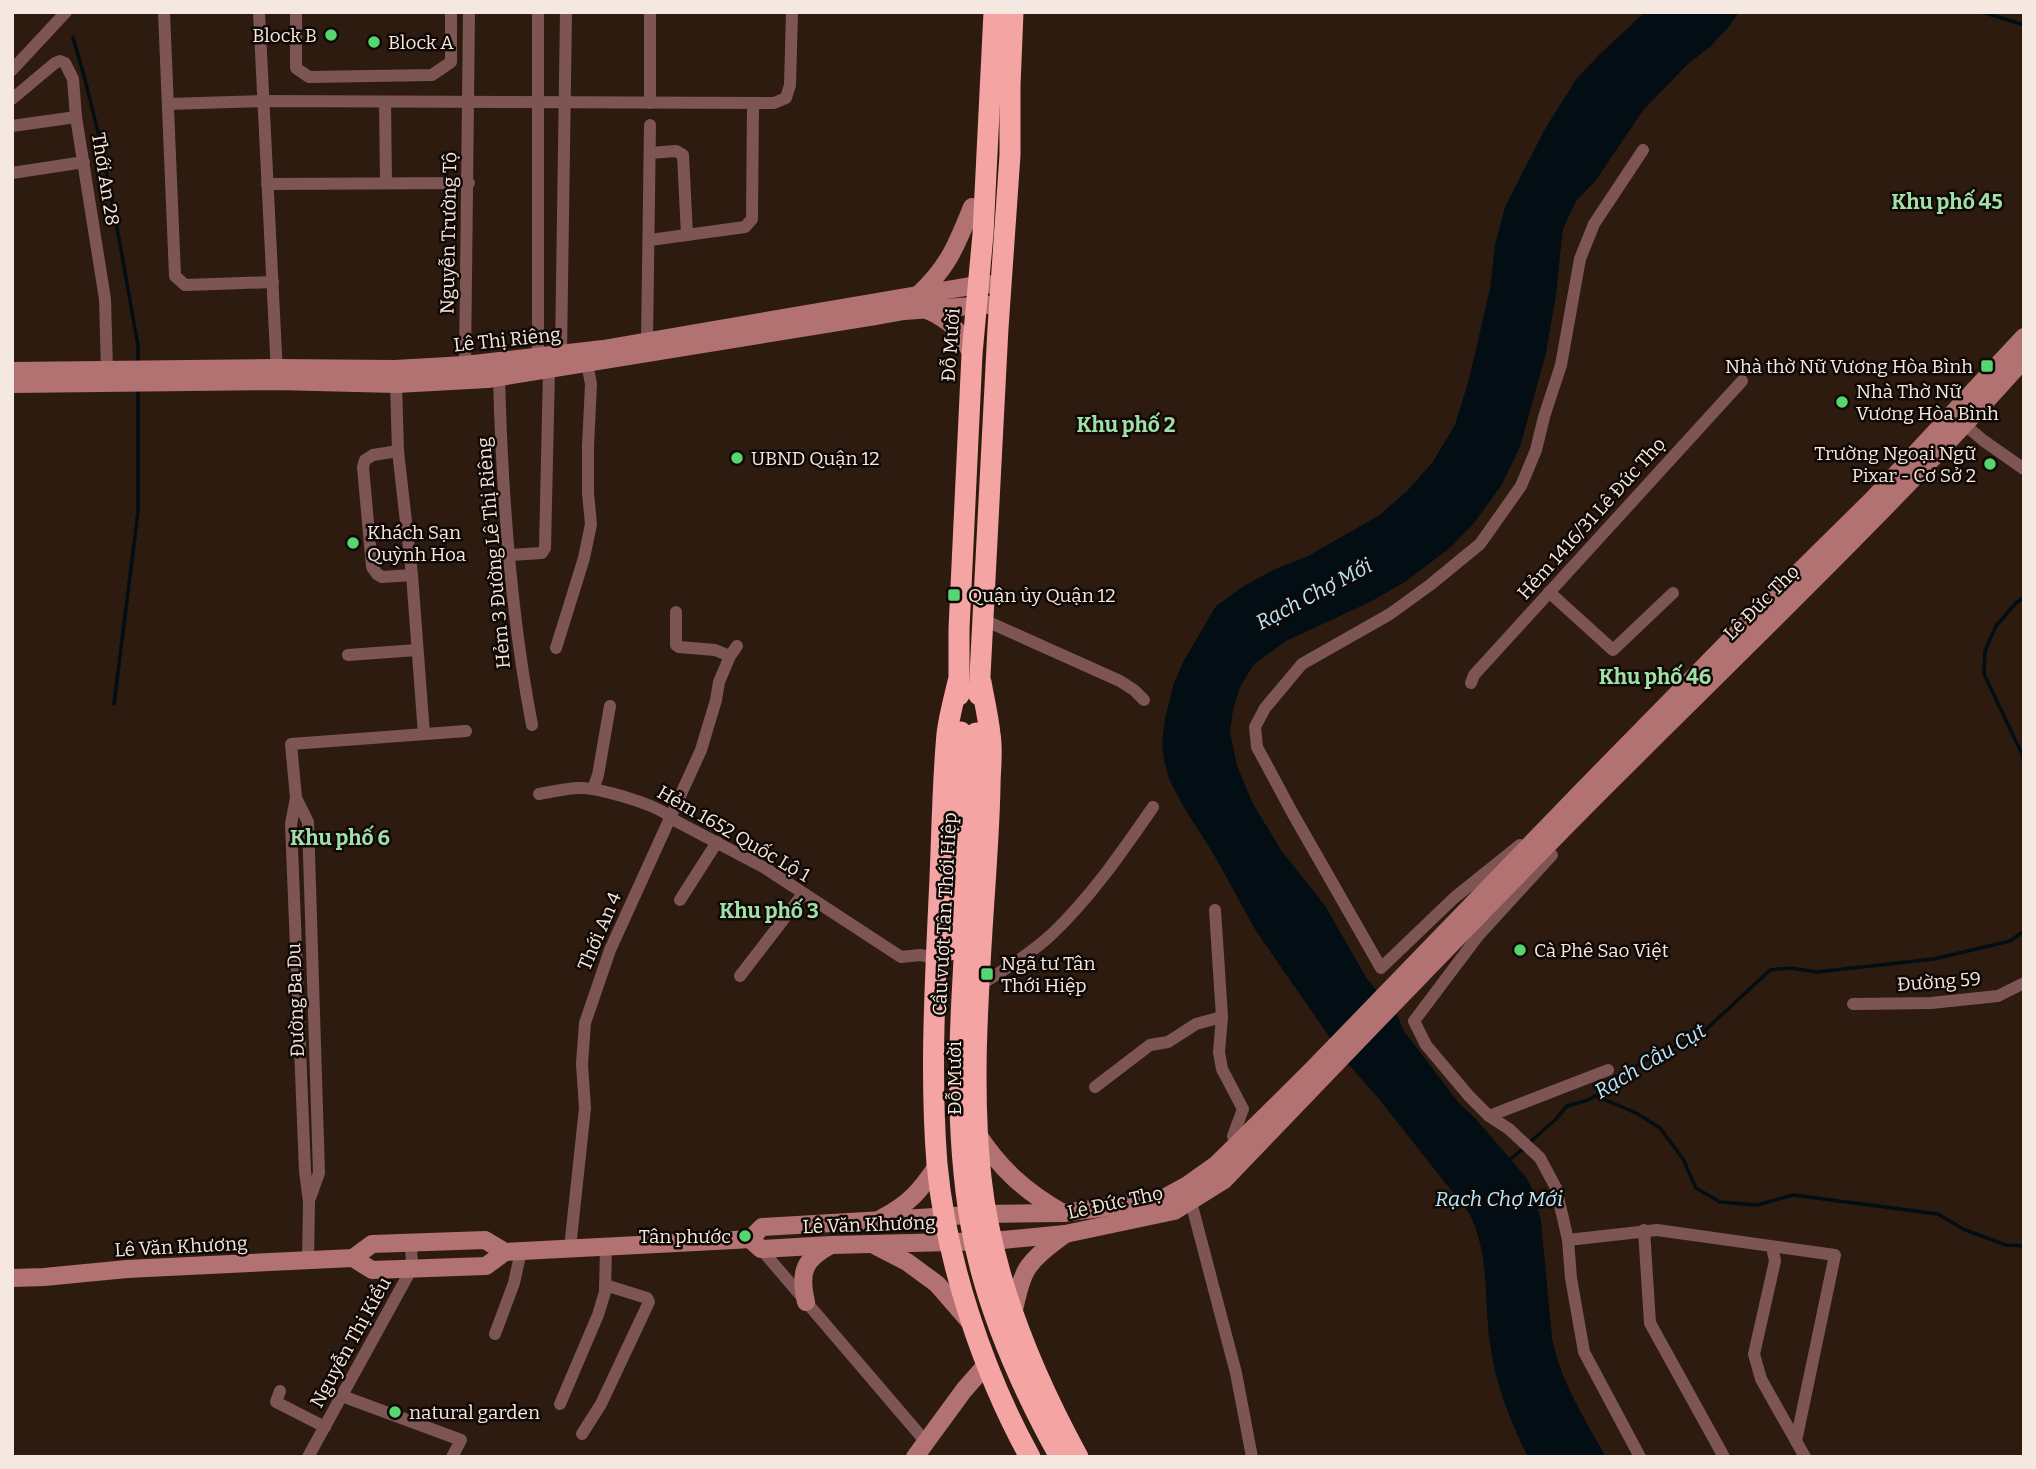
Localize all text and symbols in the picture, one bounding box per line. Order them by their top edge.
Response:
place label: Block B [252,24,317,47]
marker: Block B [323,27,339,43]
place label: Block A [388,31,454,54]
marker: Block A [366,34,382,50]
street label: Thới An 28 [87,131,124,227]
street label: Nguyễn Trường Tộ [436,152,461,314]
district label: Khu phố 45 [1891,188,2003,215]
street label: Đỗ Mười [936,307,965,383]
street label: Lê Thị Riêng [452,322,562,357]
place label: Nhà thờ Nữ Vương Hòa Bình [1725,355,1973,378]
marker: Nhà thờ Nữ Vương Hòa Bình [1979,358,1995,374]
place label: Nhà Thờ Nữ Vương Hòa Bình [1856,380,1999,425]
marker: Nhà Thờ Nữ Vương Hòa Bình [1834,394,1850,410]
district label: Khu phố 2 [1076,411,1176,438]
street label: Hẻm 1416/31 Lê Đức Thọ [1512,432,1670,604]
street label: Hẻm 3 Đường Lê Thị Riêng [472,436,515,670]
place label: Trường Ngoại Ngữ Pixar - Cơ Sở 2 [1814,442,1976,487]
place label: UBND Quận 12 [751,447,880,470]
marker: UBND Quận 12 [729,450,745,466]
marker: Trường Ngoại Ngữ Pixar - Cơ Sở 2 [1982,456,1998,472]
place label: Khách Sạn Quỳnh Hoa [367,521,467,566]
marker: Khách Sạn Quỳnh Hoa [345,535,361,551]
water label: Rạch Chợ Mới [1251,552,1377,636]
street label: Lê Đức Thọ [1719,560,1804,645]
place label: Quận ủy Quận 12 [968,584,1116,607]
marker: Quận ủy Quận 12 [946,587,962,603]
district label: Khu phố 46 [1599,663,1711,690]
street label: Hẻm 1652 Quốc Lộ 1 [653,780,815,887]
street label: Cầu vượt Tân Thới Hiệp [928,812,961,1016]
district label: Khu phố 6 [290,824,390,851]
street label: Thới An 4 [573,888,626,974]
district label: Khu phố 3 [719,897,819,924]
place label: Cà Phê Sao Việt [1534,939,1669,962]
street label: Đường Ba Du [282,942,309,1057]
marker: Cà Phê Sao Việt [1512,942,1528,958]
place label: Ngã tư Tân Thới Hiệp [1001,952,1096,997]
marker: Ngã tư Tân Thới Hiệp [979,966,995,982]
street label: Đường 59 [1896,967,1982,996]
water label: Rạch Cầu Cụt [1590,1017,1711,1104]
street label: Đỗ Mười [943,1041,966,1115]
street label: Lê Đức Thọ [1065,1181,1165,1224]
water label: Rạch Chợ Mới [1435,1186,1563,1212]
street label: Lê Văn Khương [802,1211,936,1238]
place label: Tân phước [639,1225,731,1248]
marker: Tân phước [737,1228,753,1244]
street label: Lê Văn Khương [114,1232,248,1261]
street label: Nguyễn Thị Kiểu [305,1273,396,1412]
place label: natural garden [409,1401,540,1424]
marker: natural garden [387,1404,403,1420]

